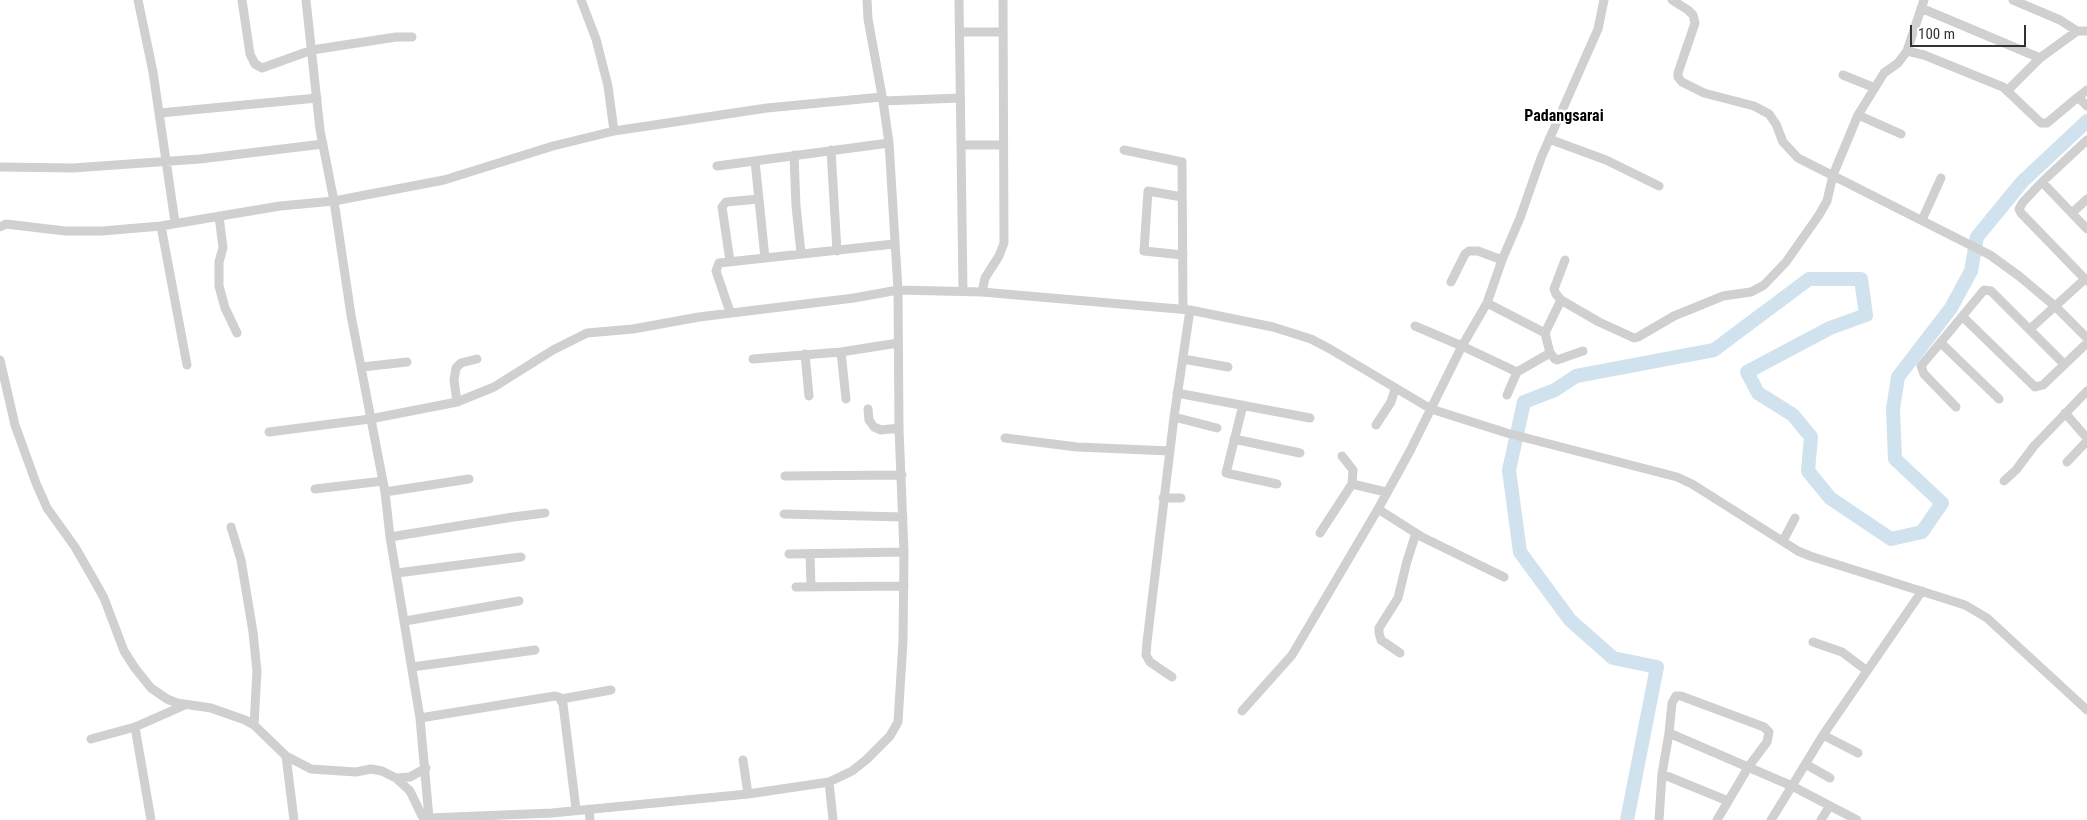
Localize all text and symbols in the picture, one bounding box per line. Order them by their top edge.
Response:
scale bar [1912,15,2028,47]
text: 100 m [1918,25,1955,43]
district label: Padangsarai [1524,107,1604,127]

